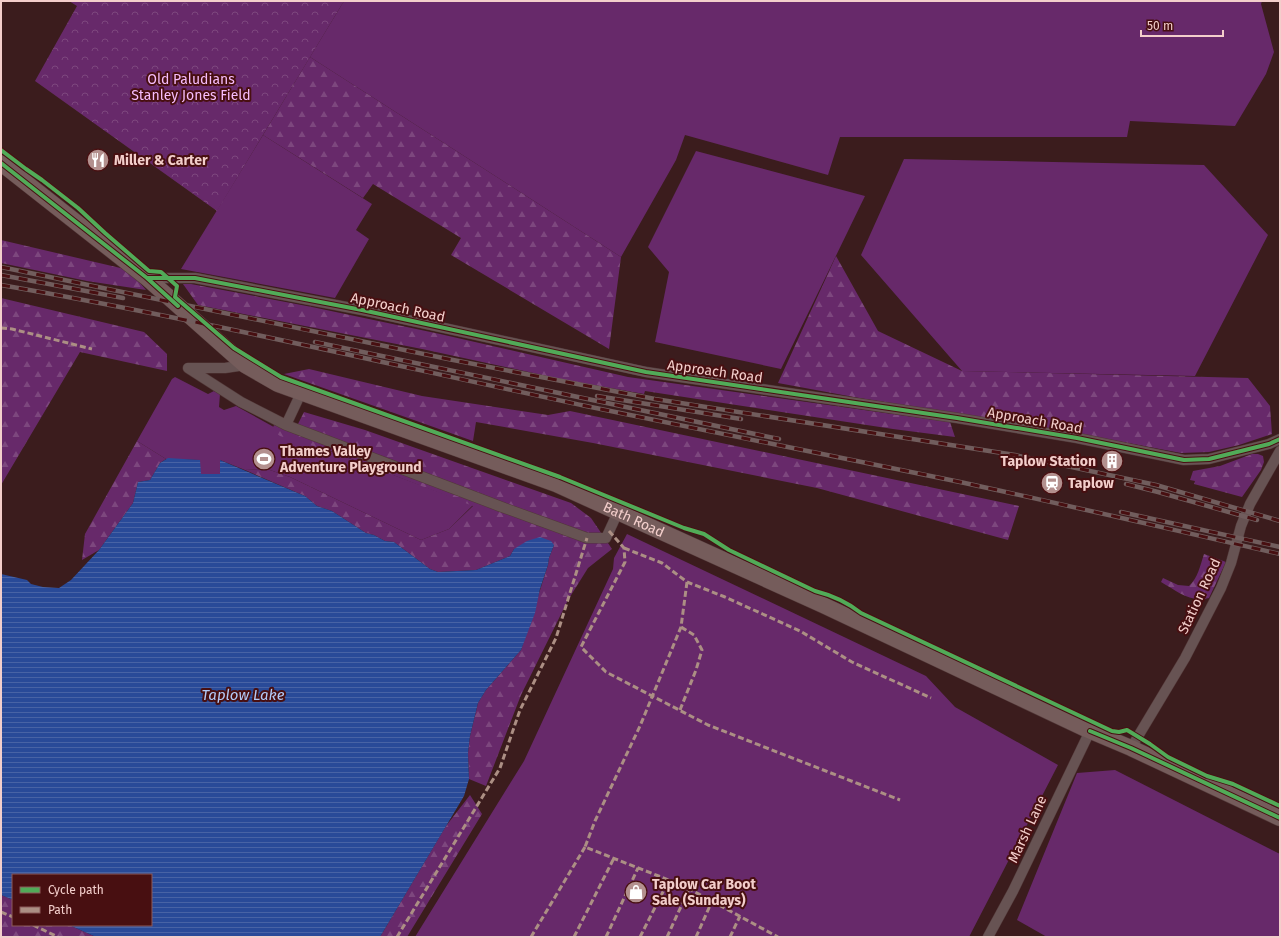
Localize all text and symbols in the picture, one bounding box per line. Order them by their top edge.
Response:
scale bar [1141,12,1223,38]
text: 50 m [1147,19,1173,33]
park label: Old Paludians Stanley Jones Field [131,71,251,104]
restaurant icon: Miller & Carter [85,147,111,173]
place label: Miller & Carter [114,152,208,169]
street label: Approach Road [349,289,447,326]
street label: Approach Road [666,356,764,387]
street label: Approach Road [986,404,1084,437]
place label: Thames Valley Adventure Playground [279,443,422,476]
sports icon: Thames Valley Adventure Playground [251,446,277,472]
building icon: Taplow Station [1099,448,1125,474]
place label: Taplow Station [1001,453,1096,470]
station icon: Taplow [1039,470,1065,496]
place label: Taplow [1068,475,1114,492]
street label: Bath Road [600,499,667,541]
street label: Station Road [1175,556,1224,637]
water label: Taplow Lake [202,686,285,704]
street label: Marsh Lane [1004,793,1050,866]
legend [12,874,152,926]
place label: Taplow Car Boot Sale (Sundays) [652,876,756,909]
shop icon: Taplow Car Boot Sale (Sundays) [623,879,649,905]
text: Cycle path [48,883,104,897]
text: Path [48,903,72,917]

